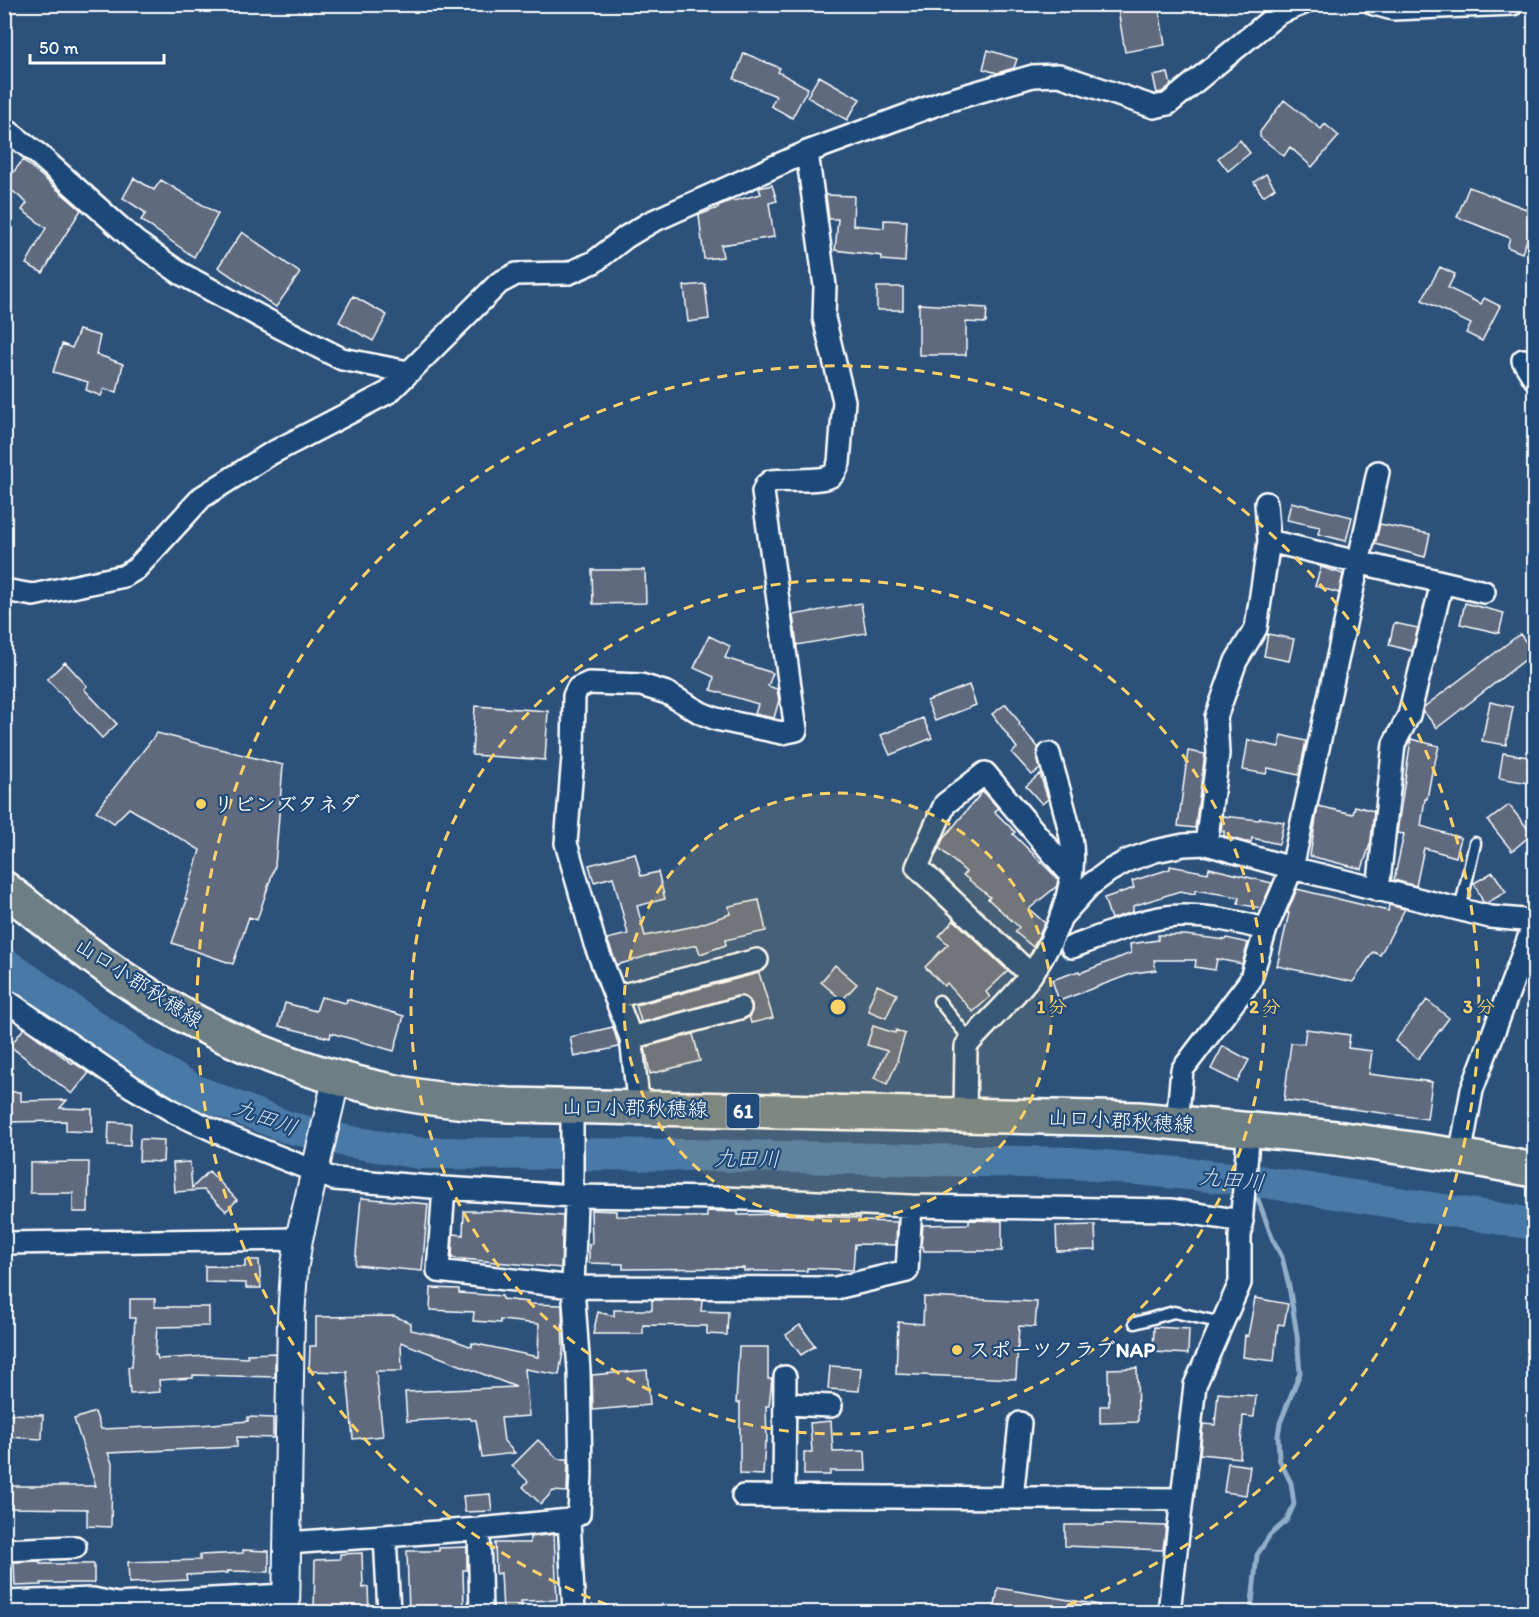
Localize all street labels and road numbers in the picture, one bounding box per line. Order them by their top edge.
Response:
street label: 山口小郡秋穂線 [71,932,208,1033]
street label: 山口小郡秋穂線 [561,1094,709,1121]
road number: 61 [726,1094,760,1128]
street label: 山口小郡秋穂線 [1047,1104,1195,1137]

